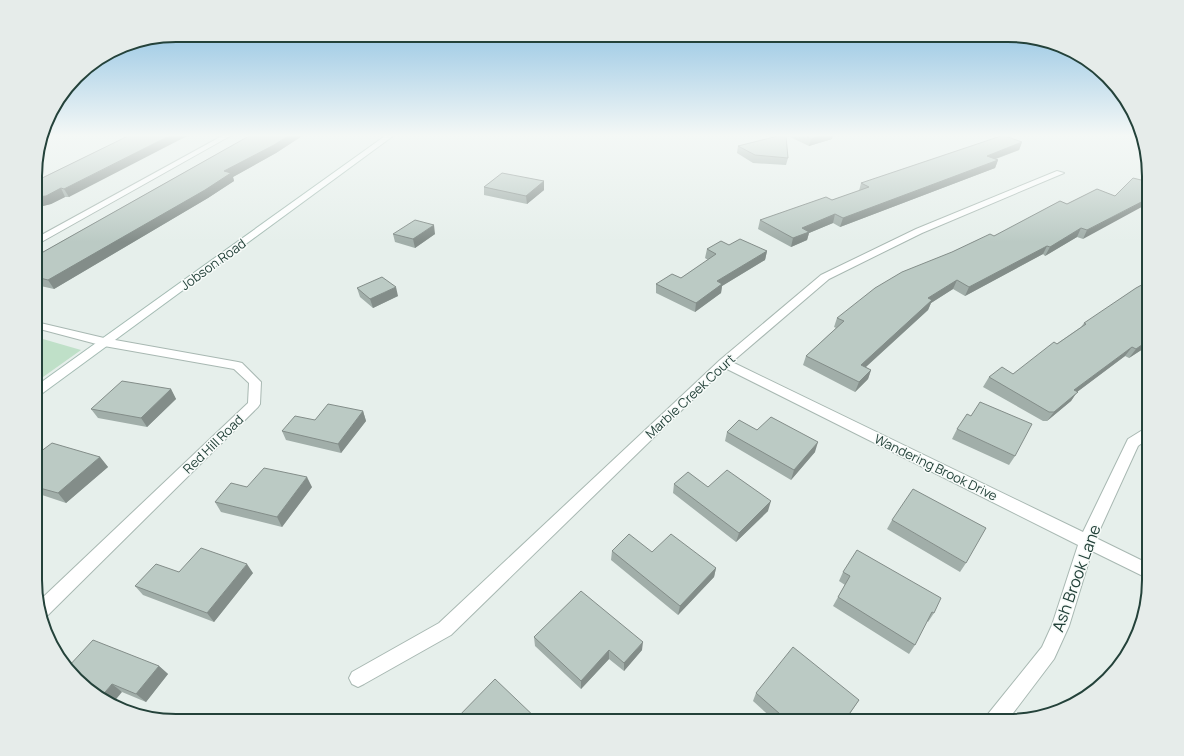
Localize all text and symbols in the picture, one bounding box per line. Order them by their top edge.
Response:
street label: Jobson Road [177,234,249,294]
street label: Marble Creek Court [641,350,739,442]
street label: Red Hill Road [179,411,247,477]
street label: Wandering Brook Drive [871,429,1001,505]
street label: Ash Brook Lane [1046,521,1106,635]

